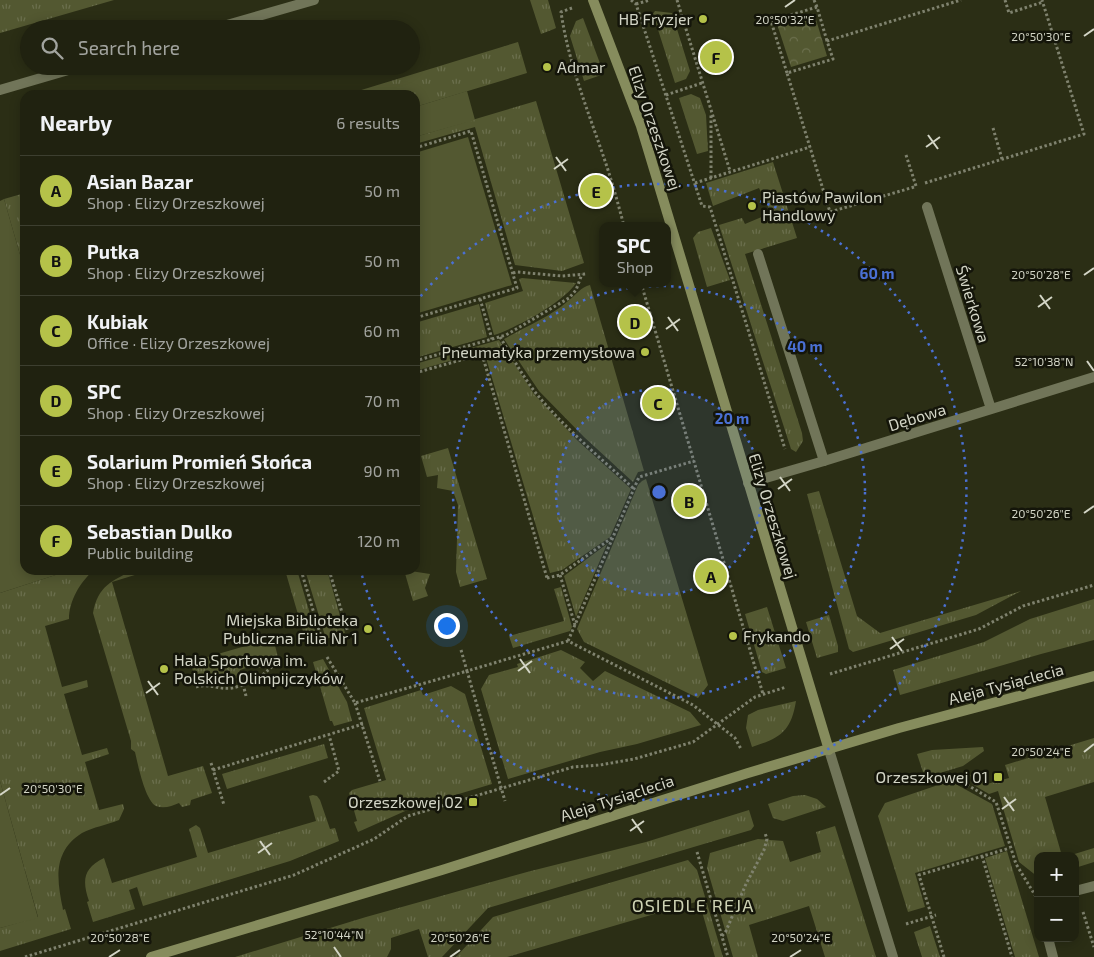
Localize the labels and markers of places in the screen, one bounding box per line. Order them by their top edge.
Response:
place label: HB Fryzjer [618,9,694,29]
marker: HB Fryzjer [697,13,709,25]
pin: F [700,38,732,76]
place label: Admar [557,57,606,76]
marker: Admar [541,61,553,73]
pin: E [580,172,612,210]
place label: Piastów Pawilon Handlowy [762,187,882,224]
marker: Piastów Pawilon Handlowy [746,200,758,212]
pin: D [619,303,651,341]
place label: Pneumatyka przemysłowa [441,342,635,361]
marker: Pneumatyka przemysłowa [639,346,651,358]
pin: C [642,384,674,422]
pin: B [673,482,705,520]
centre of rings [650,483,668,501]
pin: A [695,557,727,595]
place label: Miejska Biblioteka Publiczna Filia Nr 1 [223,610,358,647]
marker: Miejska Biblioteka Publiczna Filia Nr 1 [362,623,374,635]
place label: Frykando [743,626,811,645]
marker: Frykando [727,630,739,642]
place label: Hala Sportowa im. Polskich Olimpijczyków [174,650,343,688]
marker: Hala Sportowa im. Polskich Olimpijczyków [158,663,170,675]
place label: Orzeszkowej 01 [876,767,988,787]
marker: Orzeszkowej 01 [992,771,1004,783]
place label: Orzeszkowej 02 [348,792,463,812]
marker: Orzeszkowej 02 [467,796,479,808]

